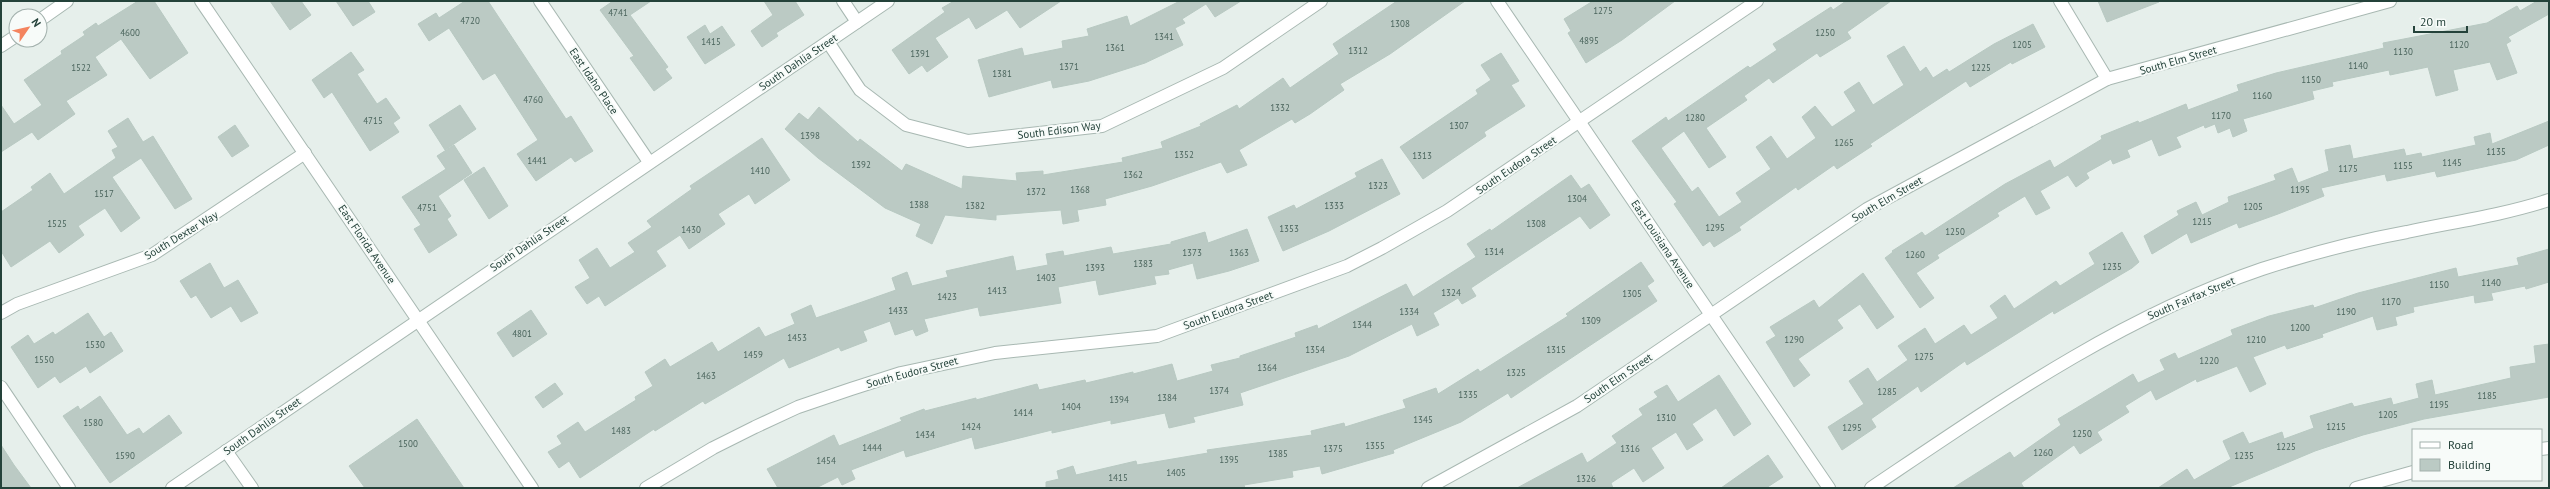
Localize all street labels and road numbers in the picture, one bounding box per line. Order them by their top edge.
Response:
street label: South Dahlia Street [756,30,840,93]
street label: South Elm Street [2138,42,2218,78]
street label: East Idaho Place [567,45,622,117]
street label: South Edison Way [1017,118,1102,142]
street label: South Eudora Street [1473,133,1559,197]
street label: South Elm Street [1849,173,1925,225]
street label: East Louisiana Avenue [1628,197,1698,291]
street label: East Florida Avenue [335,202,399,287]
street label: South Dexter Way [142,207,221,262]
street label: South Dahlia Street [487,211,571,274]
street label: South Fairfax Street [2145,273,2237,323]
street label: South Eudora Street [1181,287,1275,333]
street label: South Elm Street [1581,350,1655,406]
street label: South Eudora Street [865,353,960,391]
street label: South Dahlia Street [220,394,304,458]

